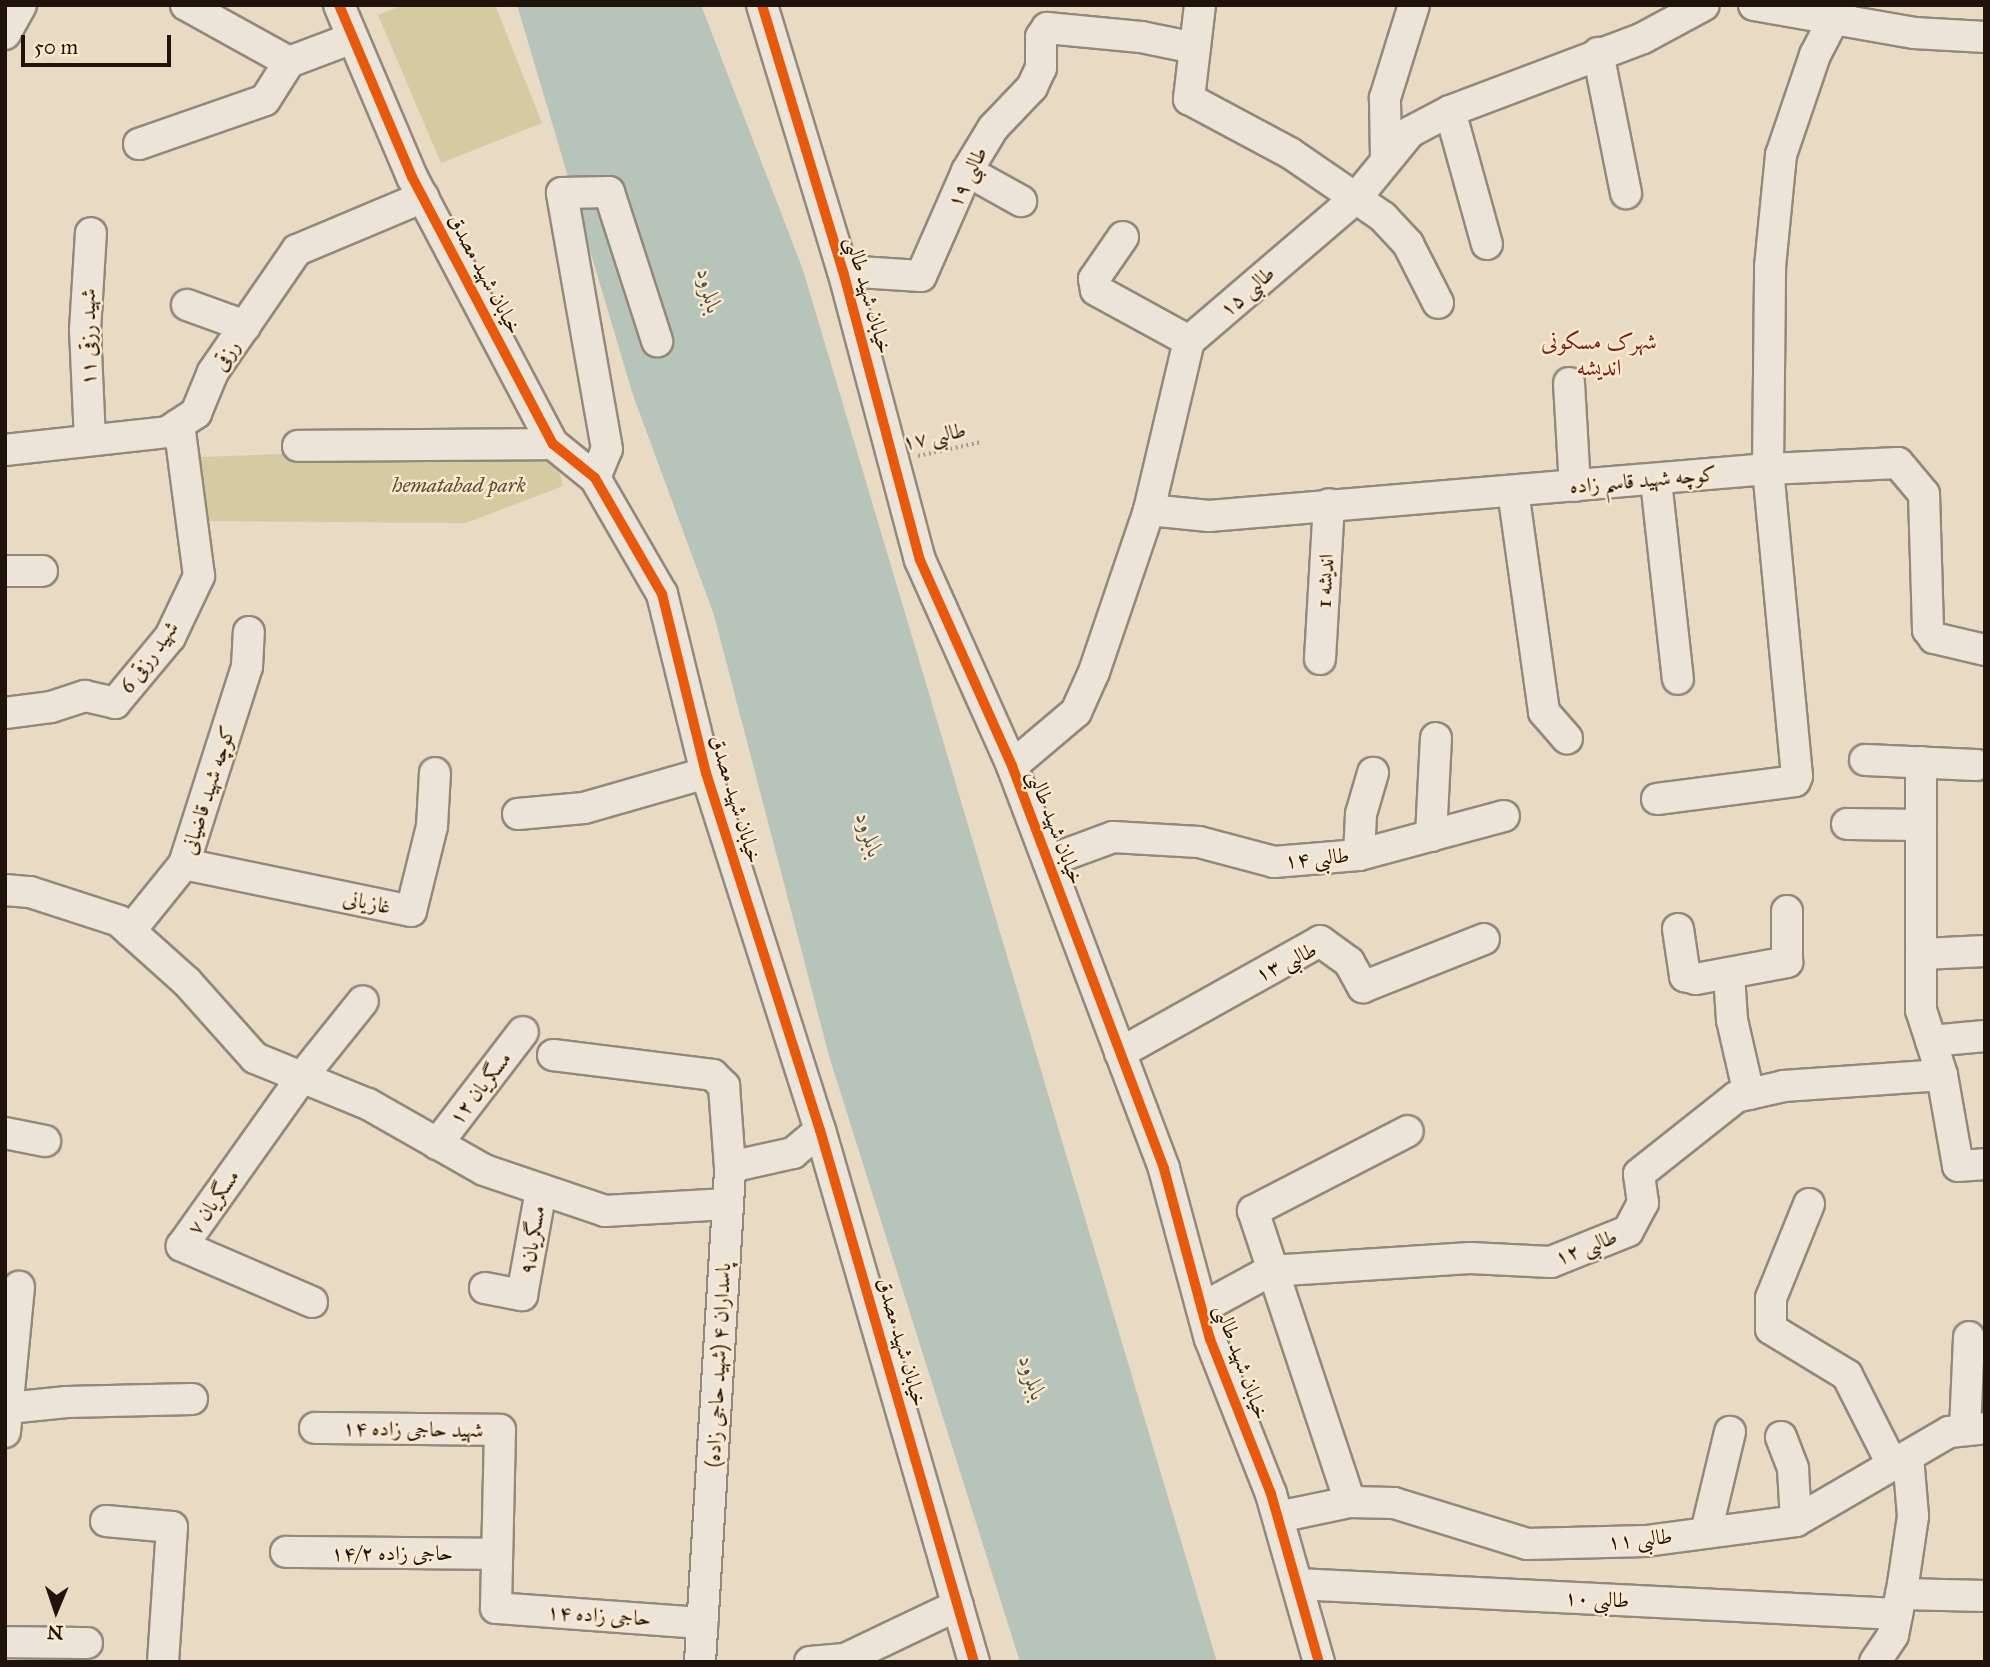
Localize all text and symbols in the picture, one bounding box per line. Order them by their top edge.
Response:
scale bar [24,21,175,65]
text: 50 m [34,34,78,60]
street label: طالبی ۱۹ [941,142,993,212]
street label: خیابان شهید مصدق [443,209,527,339]
street label: خیابان شهید طالبی [840,233,898,357]
street label: طالبی ۱۵ [1214,260,1280,322]
water label: بابلرود [691,265,729,317]
street label: شهید رزقی ۱۱ [75,288,101,386]
district label: شهرک مسکونی اندیشه [1541,327,1657,381]
street label: رزقی [207,335,245,375]
street label: طالبی ۱۷ [900,417,968,455]
street label: کوچه شهید قاسم زاده [1568,461,1718,499]
park label: hematabad park [392,472,526,498]
street label: اندیشه 1 [1311,553,1339,609]
street label: شهید رزقی 6 [114,616,184,698]
street label: کوچه شهید قاضیانی [175,723,241,857]
street label: خیابان شهید مصدق [704,732,768,866]
street label: خیابان شهید طالبی [1023,766,1089,888]
water label: بابلرود [850,809,890,861]
street label: طالبی ۱۴ [1284,843,1350,873]
street label: غازیانی [341,885,393,919]
street label: طالبی ۱۳ [1251,937,1321,987]
street label: مسگریان ۱۲ [443,1046,517,1130]
street label: مسگریان ۷ [181,1164,245,1240]
street label: مسگریان۹ [514,1204,550,1276]
street label: طالبی ۱۲ [1551,1224,1621,1270]
street label: پاسداران ۴ (شهید حاجی زاده) [700,1262,736,1468]
street label: خیابان شهید مصدق [872,1275,932,1409]
street label: خیابان شهید طالبی [1209,1301,1275,1423]
water label: بابلرود [1013,1352,1053,1404]
street label: شهید حاجی زاده ۱۴ [342,1415,484,1443]
street label: طالبی ۱۱ [1607,1524,1673,1554]
street label: حاجی زاده ۱۴/۲ [331,1540,453,1566]
north arrow [21,1576,91,1646]
street label: طالبی ۱۰ [1564,1585,1630,1613]
street label: حاجی زاده ۱۴ [546,1599,652,1631]
text: N [47,1621,64,1644]

